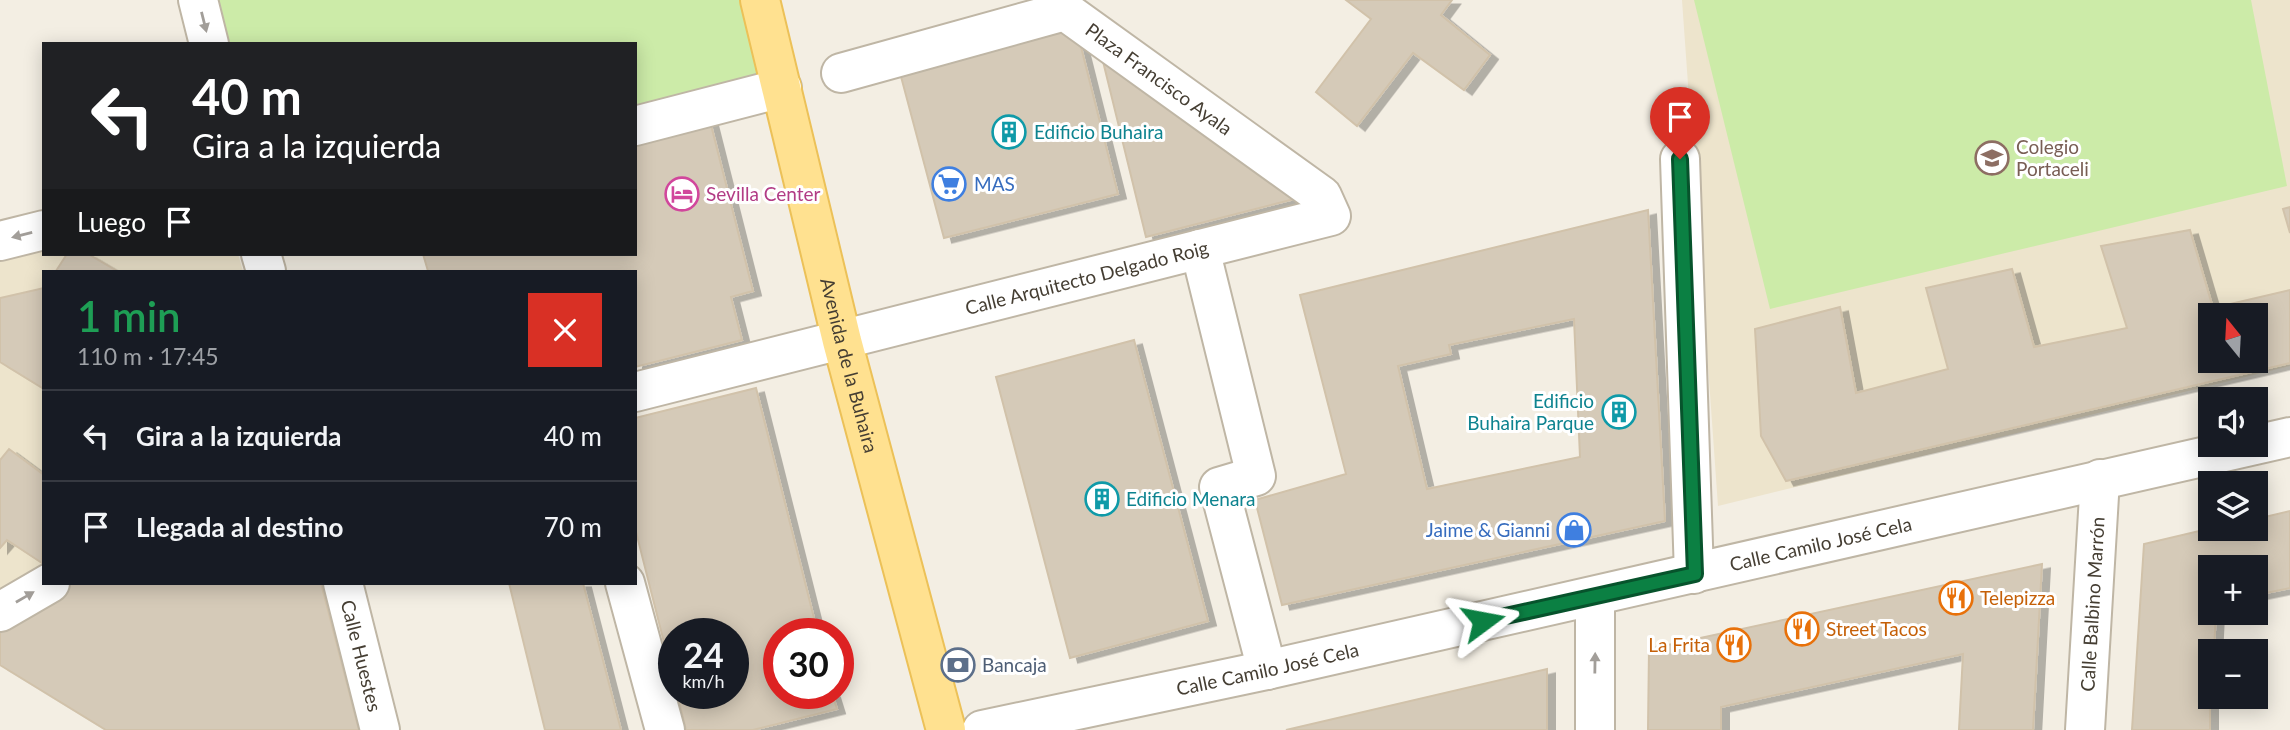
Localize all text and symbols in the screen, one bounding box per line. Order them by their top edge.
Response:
one-way arrow [199,11,210,33]
street label: Plaza Francisco Ayala [1081,18,1237,140]
text: 40 m [192,67,302,125]
icon: left [77,70,168,161]
pin [1650,87,1710,159]
icon: arrive [1661,98,1699,136]
building icon: Edificio Buhaira [990,113,1028,151]
place label: Edificio Buhaira [1034,120,1163,143]
text: Gira a la izquierda [192,126,441,165]
place label: Colegio Portaceli [2016,135,2089,180]
school or university icon: Colegio Portaceli [1973,139,2011,177]
supermarket icon: MAS [930,165,968,203]
place label: MAS [974,172,1015,195]
hotel icon: Sevilla Center [663,175,701,213]
place label: Sevilla Center [706,182,821,205]
icon: arrive [160,203,198,241]
text: Luego [77,206,146,238]
one-way arrow [11,230,33,241]
street label: Calle Arquitecto Delgado Roig [963,235,1211,319]
street label: Avenida de la Buhaira [816,275,883,455]
text: 1 min [77,291,181,341]
button: close [528,293,602,367]
north arrow [2198,303,2268,373]
map controls [2198,303,2268,709]
text: 110 m · 17:45 [77,342,219,370]
button: sound [2198,387,2268,457]
place label: Edificio Buhaira Parque [1467,389,1594,434]
building icon: Edificio Buhaira Parque [1600,393,1638,431]
icon: left [77,417,115,455]
text: Gira a la izquierda [136,420,342,452]
text: 40 m [544,420,602,452]
button: layers [2198,471,2268,541]
building icon: Edificio Menara [1083,480,1121,518]
place label: Edificio Menara [1126,487,1256,510]
icon: arrive [77,508,115,546]
text: Llegada al destino [136,511,343,543]
text: 70 m [544,511,602,543]
shop icon: Jaime & Gianni [1555,511,1593,549]
street label: Calle Camilo José Cela [1727,512,1914,575]
street label: Calle Balbino Marrón [2075,516,2109,692]
place label: Jaime & Gianni [1426,518,1550,541]
button: + [2198,555,2268,625]
restaurant icon: Telepizza [1937,579,1975,617]
position arrow [1446,584,1520,658]
place label: Telepizza [1980,586,2055,609]
one-way arrow [15,591,34,603]
street label: Calle Huestes [337,597,387,714]
restaurant icon: Street Tacos [1783,610,1821,648]
place label: Street Tacos [1826,617,1927,640]
speed limit sign: 30 [763,618,854,709]
restaurant icon: La Frita [1715,626,1753,664]
text: 24 [683,633,724,675]
place label: La Frita [1648,633,1710,656]
street label: Calle Camilo José Cela [1174,637,1361,700]
button: − [2198,639,2268,709]
bank icon: Bancaja [939,646,977,684]
one-way arrow [1589,652,1601,674]
place label: Bancaja [982,653,1047,676]
text: km/h [682,670,725,692]

